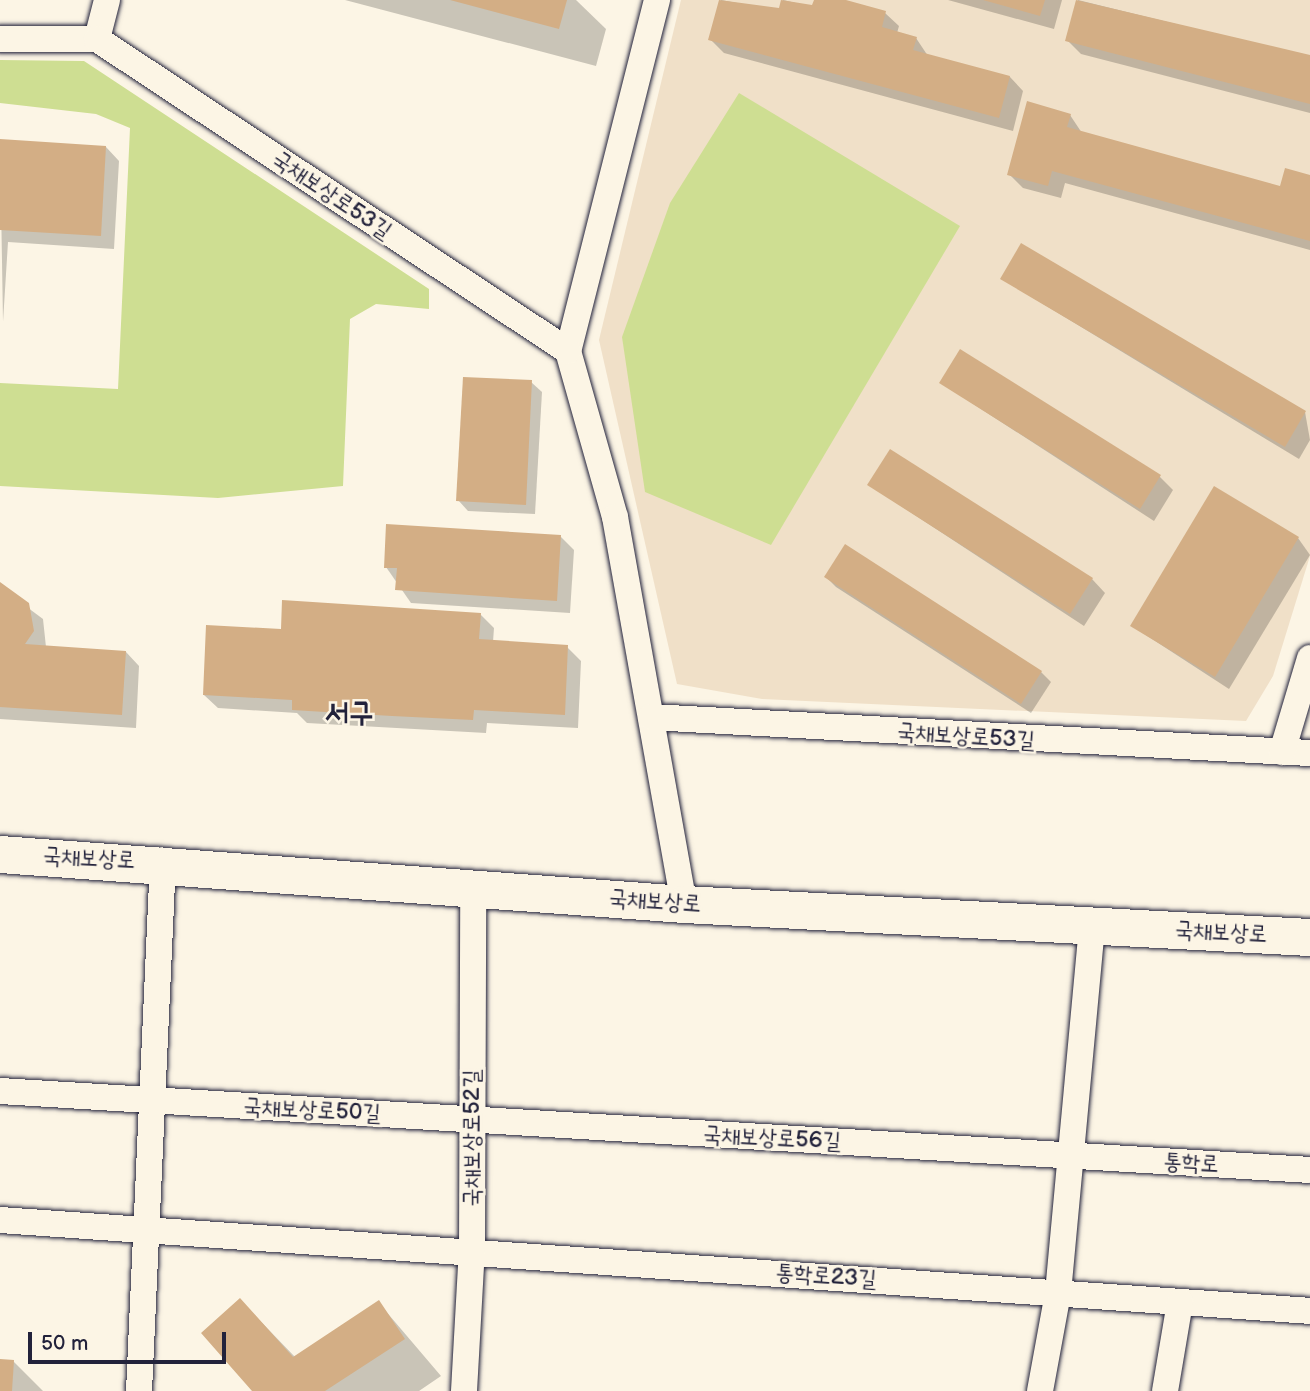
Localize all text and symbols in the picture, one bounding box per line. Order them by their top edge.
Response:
street label: 국채보상로53길 [267,145,397,245]
district label: 서구 [325,695,373,731]
street label: 국채보상로53길 [896,717,1036,755]
street label: 국채보상로 [42,842,136,874]
street label: 국채보상로 [608,884,702,918]
street label: 국채보상로 [1174,916,1268,948]
street label: 국채보상로52길 [458,1069,486,1207]
street label: 국채보상로50길 [242,1093,382,1127]
street label: 국채보상로56길 [702,1121,842,1155]
street label: 통학로 [1163,1148,1219,1178]
street label: 통학로23길 [775,1259,877,1293]
scale bar [32,1318,229,1362]
text: 50 m [41,1331,88,1356]

